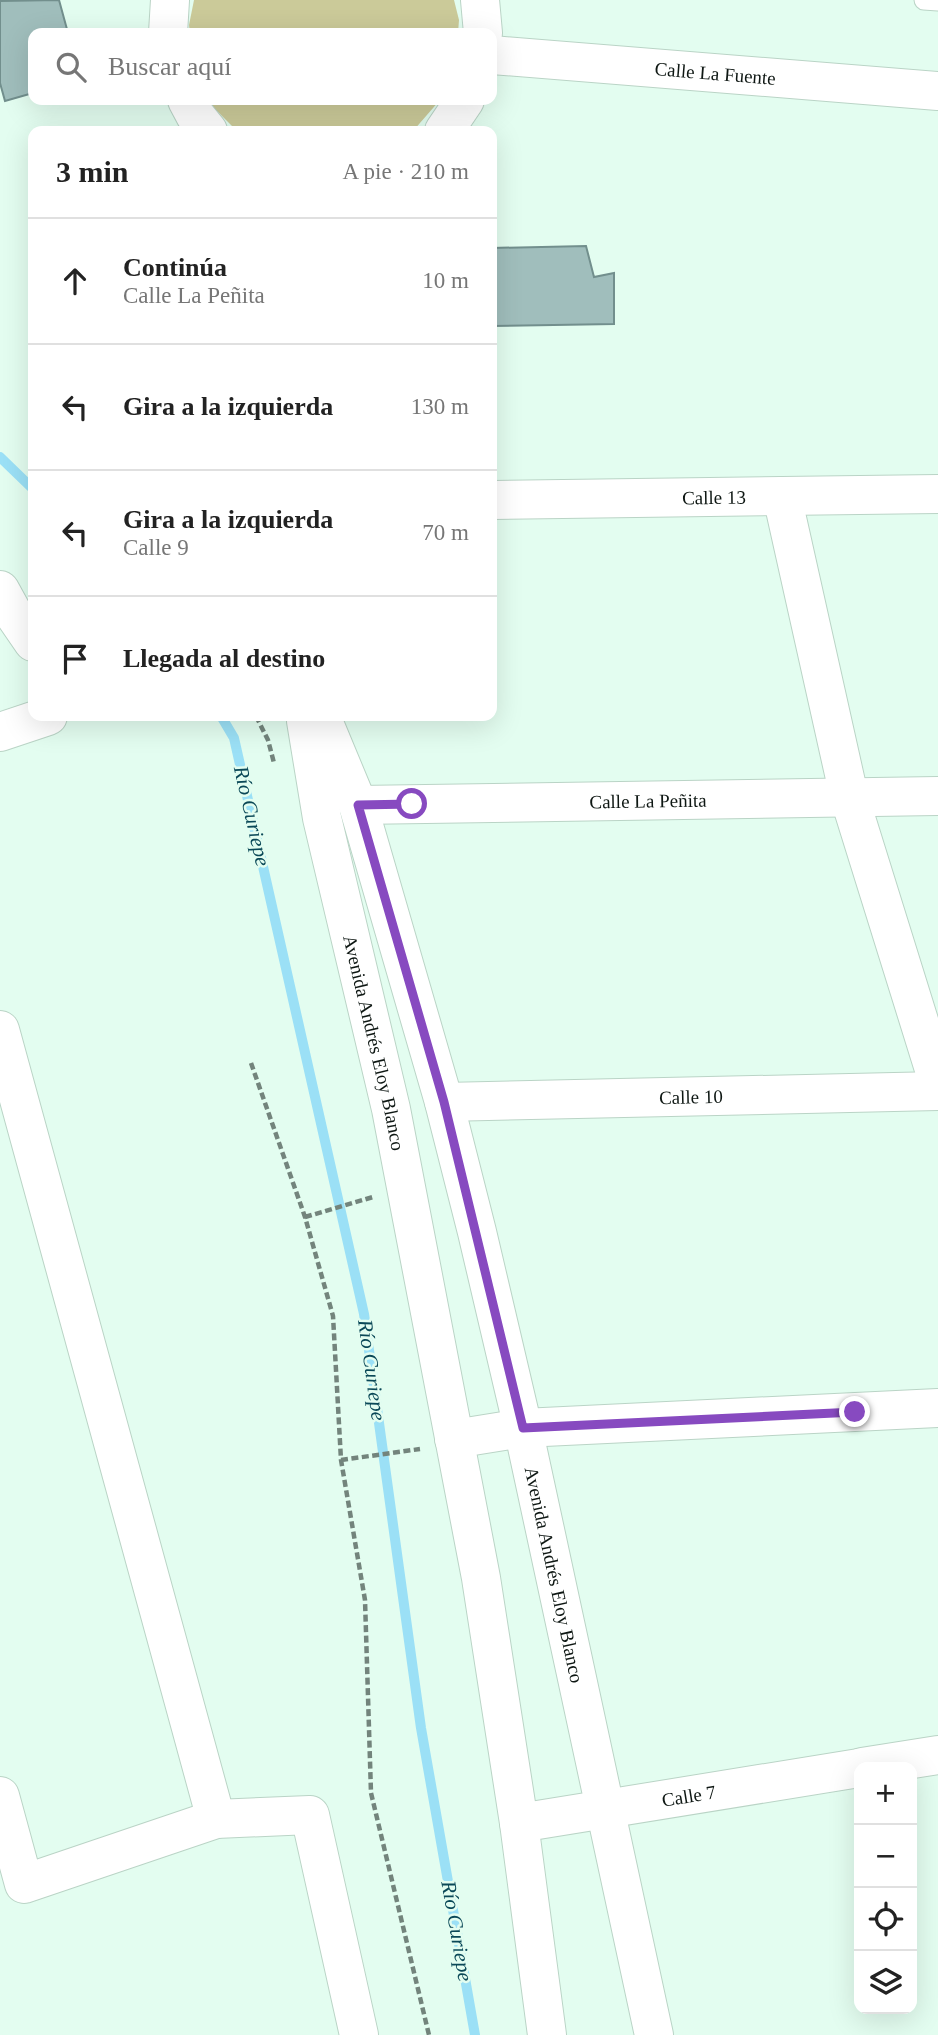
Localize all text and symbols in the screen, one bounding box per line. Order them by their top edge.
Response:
search box [28,28,497,105]
icon: search [52,48,90,86]
text: Buscar aquí [108,52,231,81]
street label: Calle La Fuente [654,58,777,88]
text: 3 min [56,155,129,188]
text: A pie · 210 m [343,159,469,184]
text: Continúa [123,253,227,282]
icon: ahead [56,262,94,300]
text: 10 m [422,268,469,293]
text: Calle La Peñita [123,283,265,308]
icon: left [56,388,94,426]
text: Gira a la izquierda [123,392,333,421]
text: 130 m [411,394,469,419]
street label: Calle 13 [682,486,746,508]
text: Gira a la izquierda [123,505,333,534]
icon: left [56,514,94,552]
text: 70 m [422,520,469,545]
text: Calle 9 [123,535,189,560]
icon: arrive [56,640,94,678]
text: Llegada al destino [123,644,325,673]
water label: Río Curiepe [229,763,275,868]
route start [396,788,427,819]
street label: Calle La Peñita [589,789,707,812]
street label: Avenida Andrés Eloy Blanco [340,933,409,1152]
street label: Calle 10 [659,1085,723,1108]
water label: Río Curiepe [353,1317,391,1422]
route end [839,1396,870,1427]
street label: Avenida Andrés Eloy Blanco [521,1464,588,1685]
map controls [854,1762,917,2014]
button: + [854,1762,917,1825]
street label: Calle 7 [660,1781,717,1810]
button: − [854,1825,917,1888]
water label: Río Curiepe [436,1878,478,1983]
button: locate [854,1888,917,1951]
button: layers [854,1951,917,2014]

